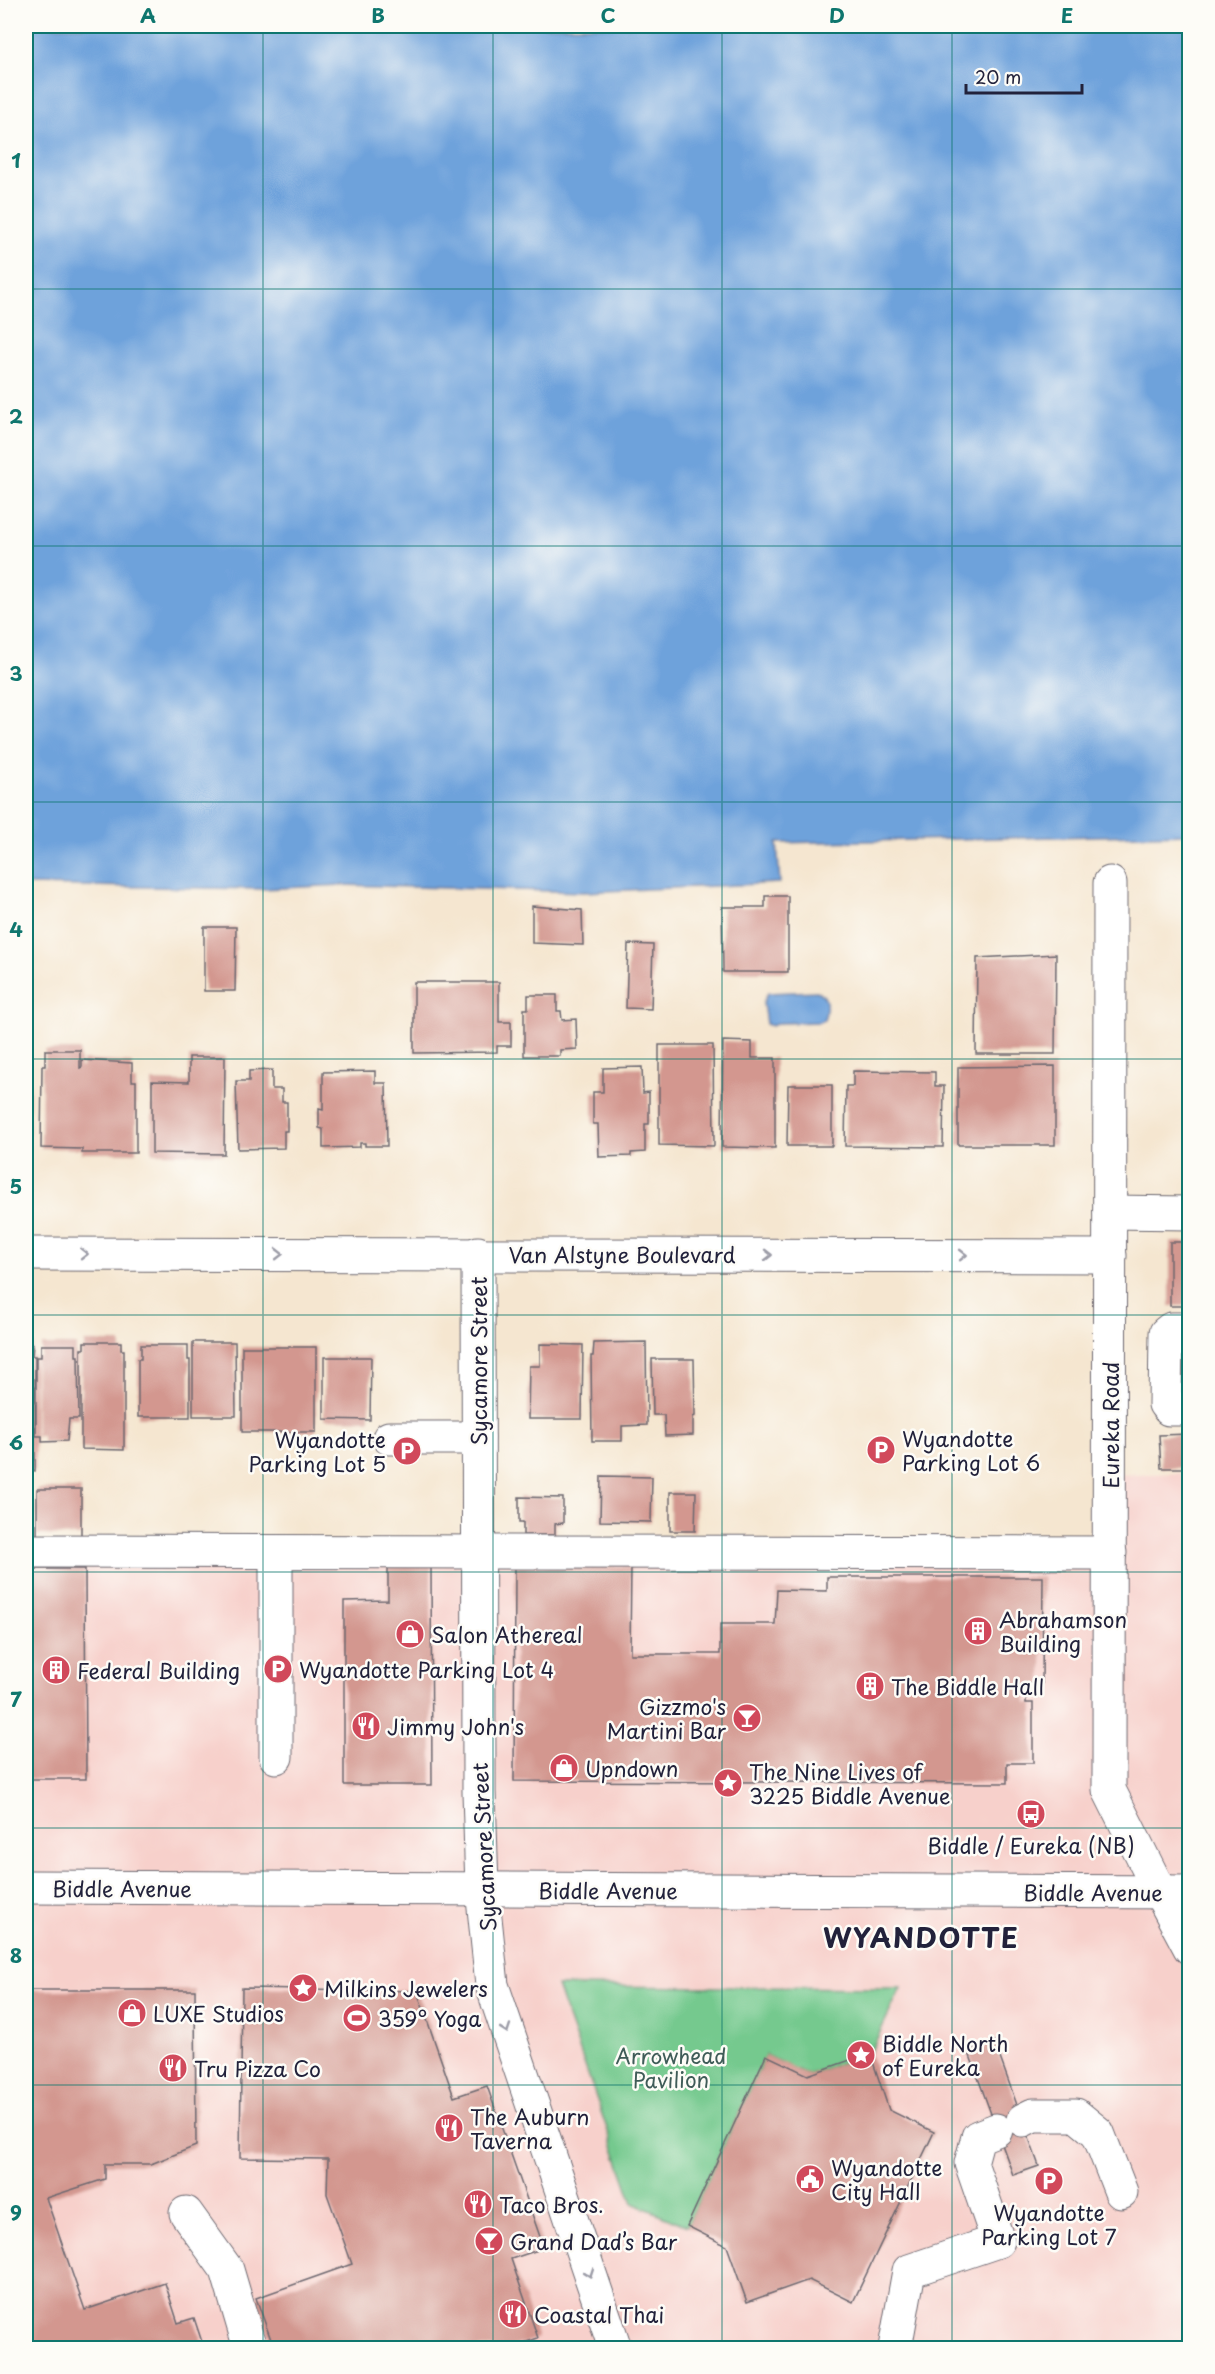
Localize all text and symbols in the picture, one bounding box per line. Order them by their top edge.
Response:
text: A [140,0,156,30]
text: B [371,0,385,30]
text: C [600,0,616,30]
text: D [829,0,845,30]
text: E [1061,0,1073,30]
scale bar [966,57,1082,95]
text: 20 m [975,63,1021,90]
text: 1 [11,145,21,175]
text: 2 [9,401,23,431]
text: 3 [9,658,23,688]
text: 4 [9,914,23,944]
text: 5 [10,1171,22,1201]
street label: Van Alstyne Boulevard [508,1238,736,1270]
one-way arrow [79,1248,88,1260]
one-way arrow [274,1248,283,1260]
one-way arrow [763,1249,772,1261]
one-way arrow [958,1249,967,1261]
street label: Sycamore Street [462,1276,494,1446]
street label: Eureka Road [1094,1361,1126,1489]
place label: Wyandotte Parking Lot 6 [902,1422,1040,1478]
place label: Wyandotte Parking Lot 5 [248,1423,386,1479]
text: 6 [9,1427,23,1457]
parking icon: Wyandotte Parking Lot 6 [865,1434,897,1466]
parking icon: Wyandotte Parking Lot 5 [391,1435,423,1467]
place label: Abrahamson Building [999,1603,1127,1659]
building icon: Abrahamson Building [962,1615,994,1647]
shop icon: Salon Athereal [394,1618,426,1650]
place label: Salon Athereal [431,1618,582,1650]
parking icon: Wyandotte Parking Lot 4 [262,1653,294,1685]
place label: Wyandotte Parking Lot 4 [299,1653,554,1685]
building icon: Federal Building [40,1654,72,1686]
place label: Federal Building [77,1654,240,1686]
building icon: The Biddle Hall [854,1670,886,1702]
place label: The Biddle Hall [891,1670,1044,1702]
text: 7 [10,1684,22,1714]
place label: Gizzmo's Martini Bar [607,1690,727,1746]
bar icon: Gizzmo's Martini Bar [731,1702,763,1734]
restaurant icon: Jimmy John's [350,1710,382,1742]
place label: Jimmy John's [387,1710,524,1742]
shop icon: Upndown [548,1752,580,1784]
place label: Upndown [585,1752,678,1784]
place label: The Nine Lives of 3225 Biddle Avenue [749,1755,950,1811]
street label: Sycamore Street [463,1762,503,1932]
place icon: The Nine Lives of 3225 Biddle Avenue [712,1767,744,1799]
bus stop icon: Biddle / Eureka (NB) [1015,1798,1047,1830]
place label: Biddle / Eureka (NB) [927,1829,1135,1861]
street label: Biddle Avenue [52,1872,192,1904]
street label: Biddle Avenue [538,1874,678,1906]
street label: Biddle Avenue [1023,1876,1163,1908]
district label: WYANDOTTE [823,1916,1019,1957]
text: 8 [10,1940,22,1970]
place icon: Milkins Jewelers [287,1972,319,2004]
place label: Milkins Jewelers [324,1972,488,2004]
shop icon: LUXE Studios [116,1997,148,2029]
place label: LUXE Studios [153,1997,284,2029]
sports icon: 359° Yoga [341,2002,373,2034]
place label: 359° Yoga [378,2002,481,2034]
one-way arrow [499,2023,512,2034]
place label: Biddle North of Eureka [882,2027,1008,2083]
park label: Arrowhead Pavilion [616,2039,727,2095]
place icon: Biddle North of Eureka [845,2039,877,2071]
restaurant icon: Tru Pizza Co [157,2052,189,2084]
place label: Tru Pizza Co [194,2052,321,2084]
place label: The Auburn Taverna [470,2100,590,2156]
restaurant icon: The Auburn Taverna [433,2112,465,2144]
place label: Wyandotte City Hall [831,2151,942,2207]
public building icon: Wyandotte City Hall [794,2163,826,2195]
parking icon: Wyandotte Parking Lot 7 [1033,2165,1065,2197]
restaurant icon: Taco Bros. [462,2188,494,2220]
place label: Taco Bros. [499,2188,604,2220]
place label: Wyandotte Parking Lot 7 [981,2196,1117,2252]
text: 9 [10,2197,22,2227]
bar icon: Grand Dad’s Bar [473,2225,505,2257]
place label: Grand Dad’s Bar [510,2225,678,2257]
one-way arrow [582,2267,595,2278]
restaurant icon: Coastal Thai [497,2298,529,2330]
place label: Coastal Thai [534,2298,664,2330]

